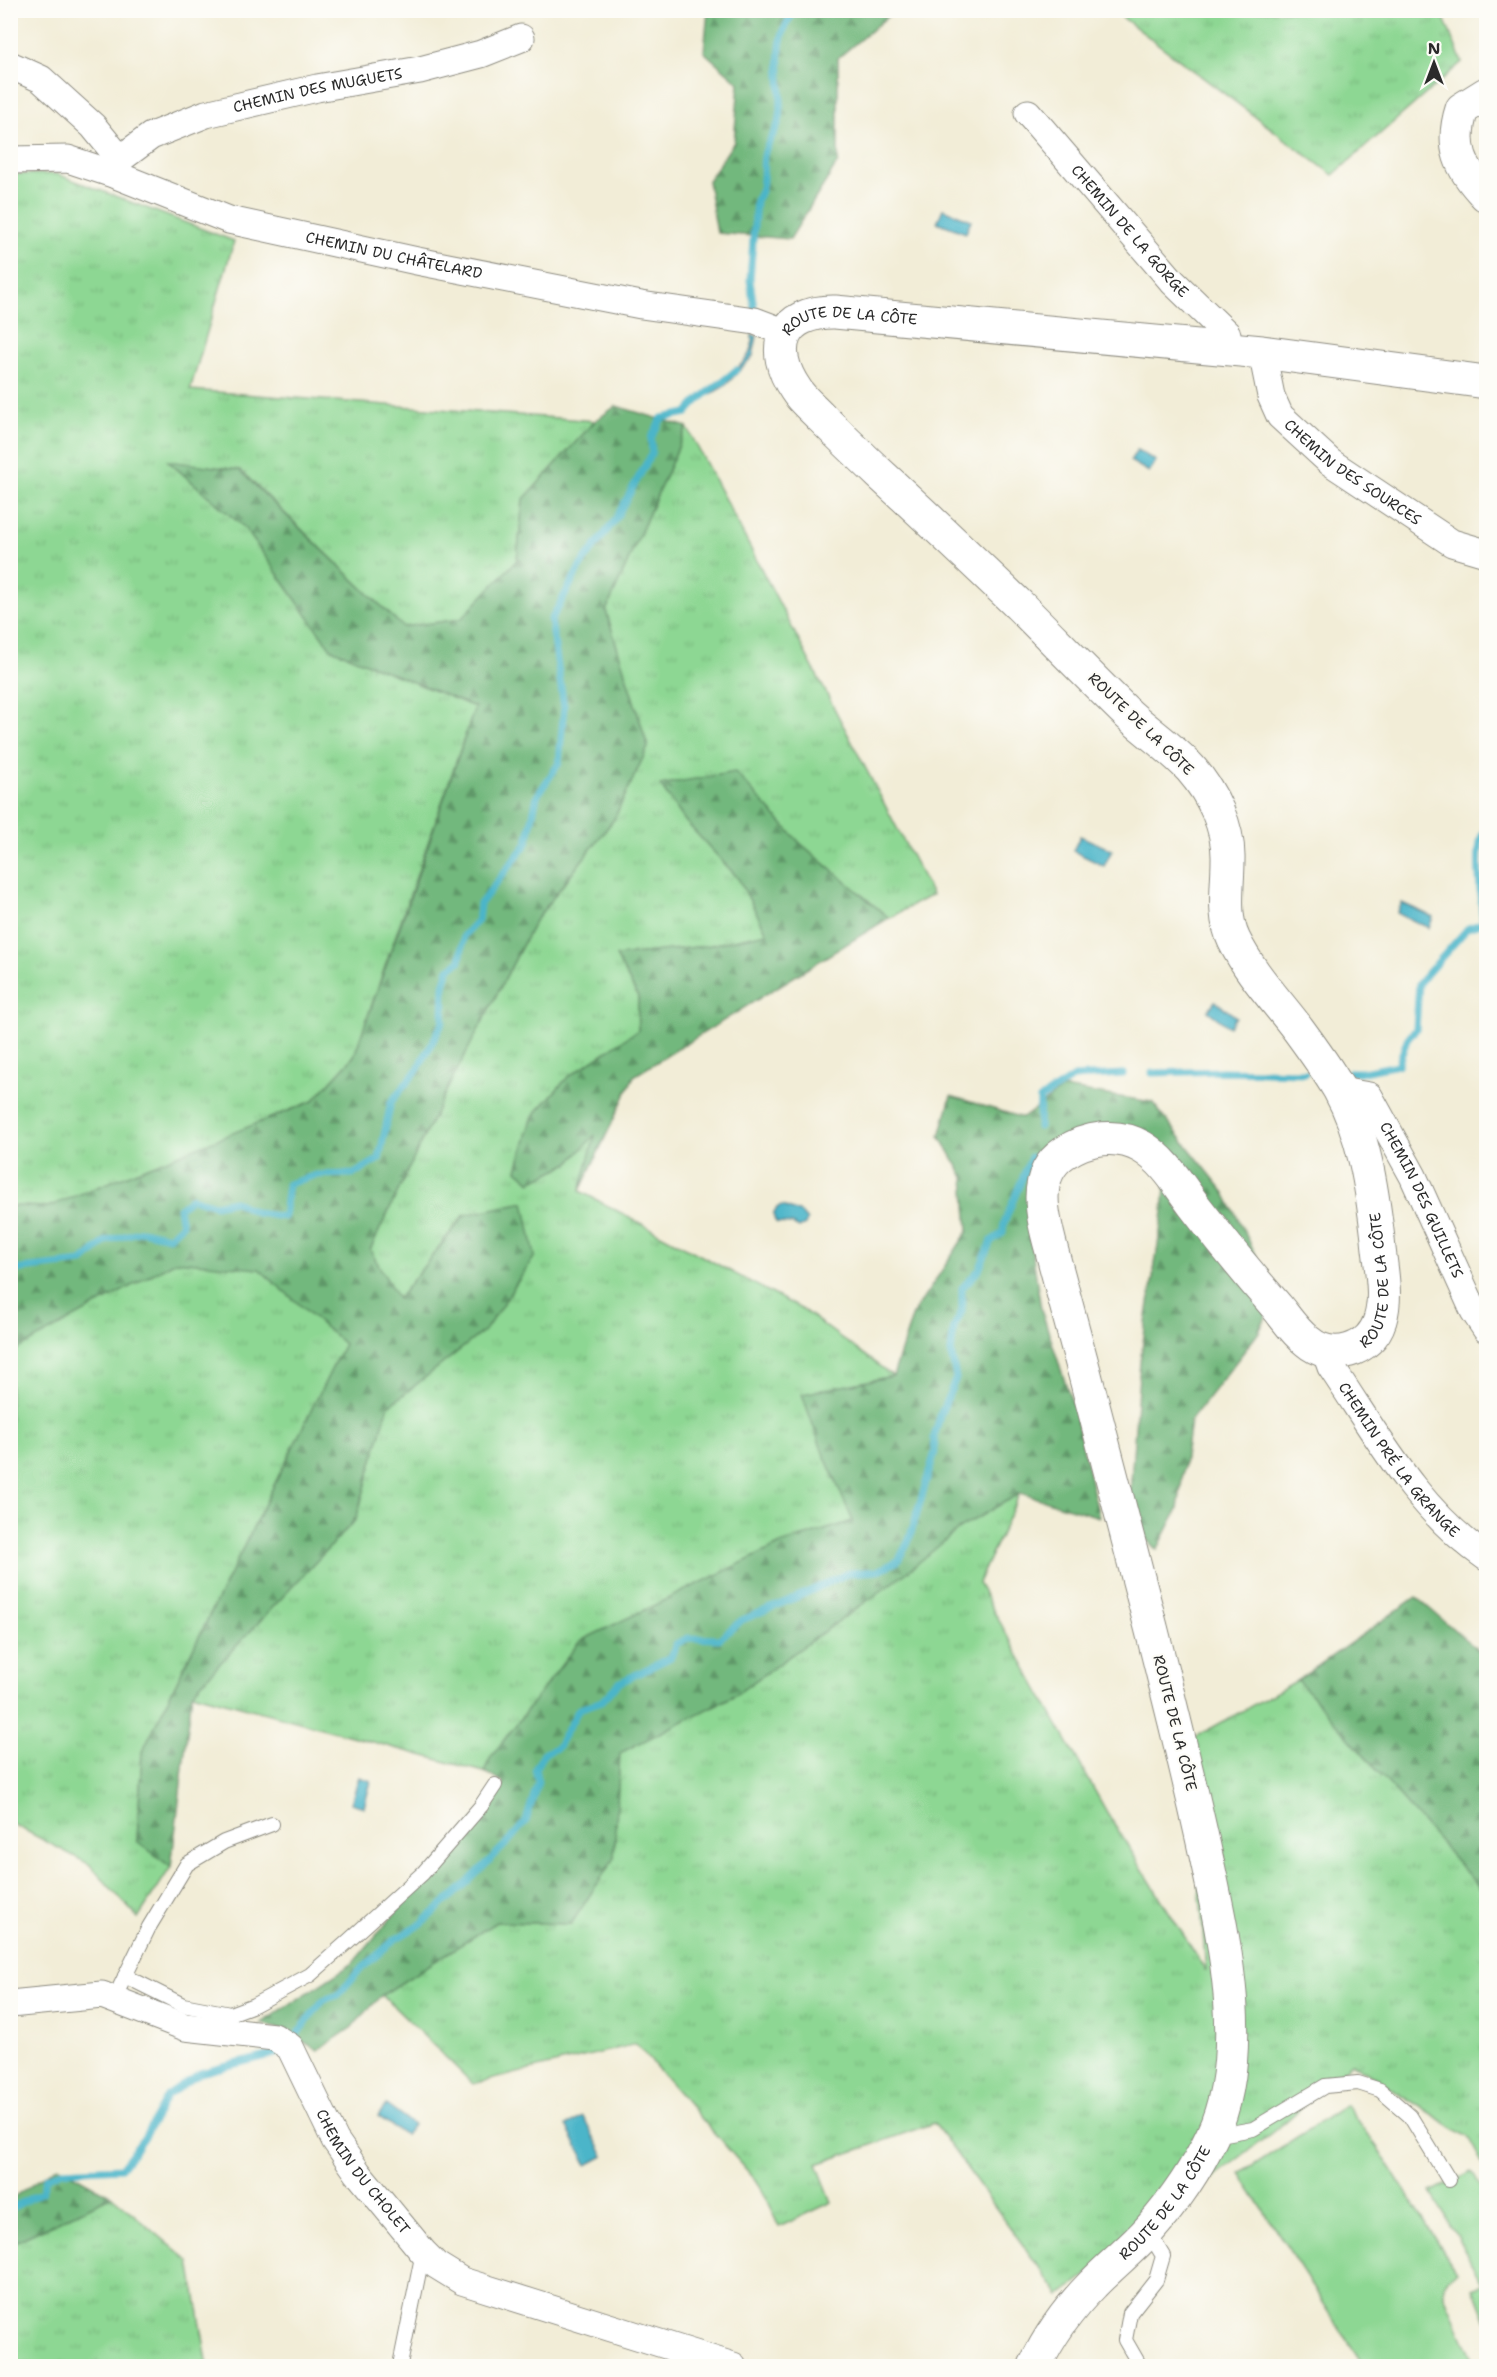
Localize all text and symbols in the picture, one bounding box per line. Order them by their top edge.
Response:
north arrow [1404,33,1464,93]
text: N [1428,38,1440,59]
street label: CHEMIN DES MUGUETS [231,63,404,117]
street label: CHEMIN DE LA GORGE [1067,161,1193,302]
street label: CHEMIN DU CHÂTELARD [304,227,484,284]
street label: ROUTE DE LA CÔTE [777,302,918,339]
street label: CHEMIN DES SOURCES [1280,415,1425,530]
street label: ROUTE DE LA CÔTE [1084,668,1199,780]
street label: CHEMIN DES GUILLETS [1375,1118,1468,1281]
street label: ROUTE DE LA CÔTE [1355,1211,1394,1353]
street label: CHEMIN PRÉ LA GRANGE [1334,1378,1464,1542]
street label: ROUTE DE LA CÔTE [1148,1653,1203,1793]
street label: CHEMIN DU CHOLET [312,2106,415,2239]
street label: ROUTE DE LA CÔTE [1115,2142,1215,2264]

